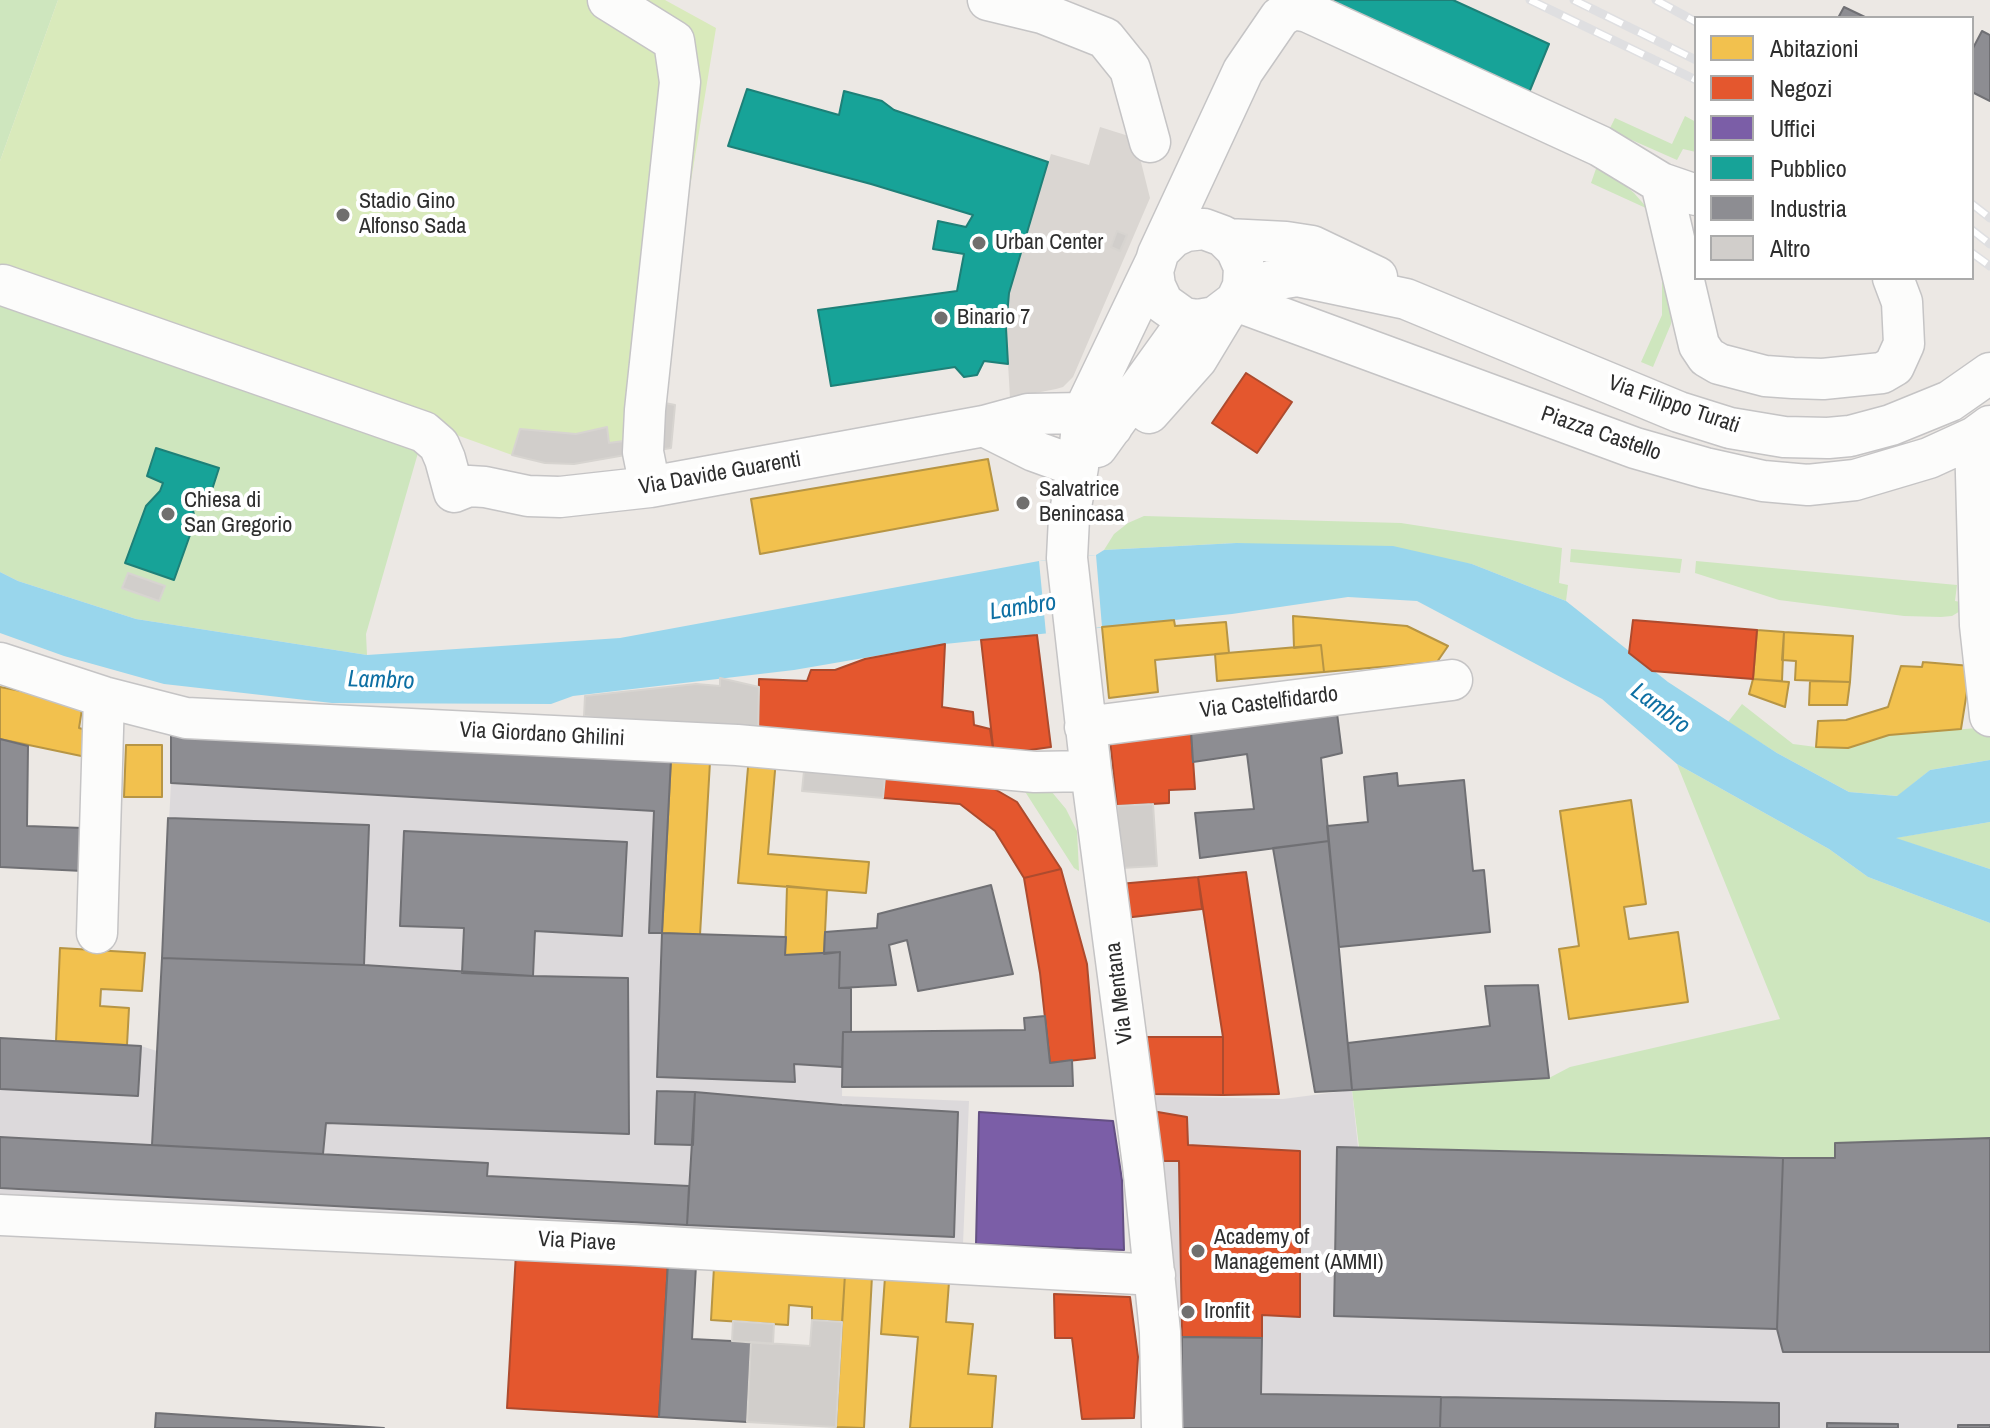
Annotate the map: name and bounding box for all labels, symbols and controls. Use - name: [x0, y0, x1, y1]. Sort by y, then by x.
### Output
- legend: [1694, 16, 1974, 280]
- text: Abitazioni: [1770, 32, 1859, 64]
- text: Negozi: [1770, 72, 1832, 104]
- text: Uffici: [1770, 112, 1816, 144]
- text: Pubblico: [1770, 152, 1847, 184]
- place label: Stadio Gino Alfonso Sada: [359, 189, 466, 240]
- text: Industria: [1770, 192, 1847, 224]
- marker: Stadio Gino Alfonso Sada: [334, 206, 352, 224]
- place label: Urban Center: [995, 230, 1103, 256]
- text: Altro: [1770, 232, 1810, 264]
- marker: Urban Center: [970, 234, 988, 252]
- place label: Binario 7: [957, 305, 1030, 331]
- marker: Binario 7: [932, 309, 950, 327]
- street label: Via Filippo Turati: [1605, 370, 1743, 440]
- street label: Piazza Castello: [1537, 401, 1665, 467]
- street label: Via Davide Guarenti: [637, 447, 803, 501]
- place label: Salvatrice Benincasa: [1039, 477, 1124, 528]
- place label: Chiesa di San Gregorio: [184, 488, 292, 540]
- marker: Salvatrice Benincasa: [1014, 494, 1032, 512]
- marker: Chiesa di San Gregorio: [159, 505, 177, 523]
- water label: Lambro: [988, 589, 1058, 627]
- water label: Lambro: [347, 665, 415, 697]
- water label: Lambro: [1625, 677, 1695, 741]
- street label: Via Castelfidardo: [1198, 681, 1340, 725]
- street label: Via Giordano Ghilini: [459, 717, 625, 753]
- street label: Via Mentana: [1101, 941, 1139, 1045]
- place label: Academy of Management (AMMI): [1214, 1225, 1383, 1276]
- street label: Via Piave: [537, 1227, 617, 1257]
- marker: Academy of Management (AMMI): [1189, 1242, 1207, 1260]
- place label: Ironfit: [1204, 1299, 1250, 1325]
- marker: Ironfit: [1179, 1303, 1197, 1321]

